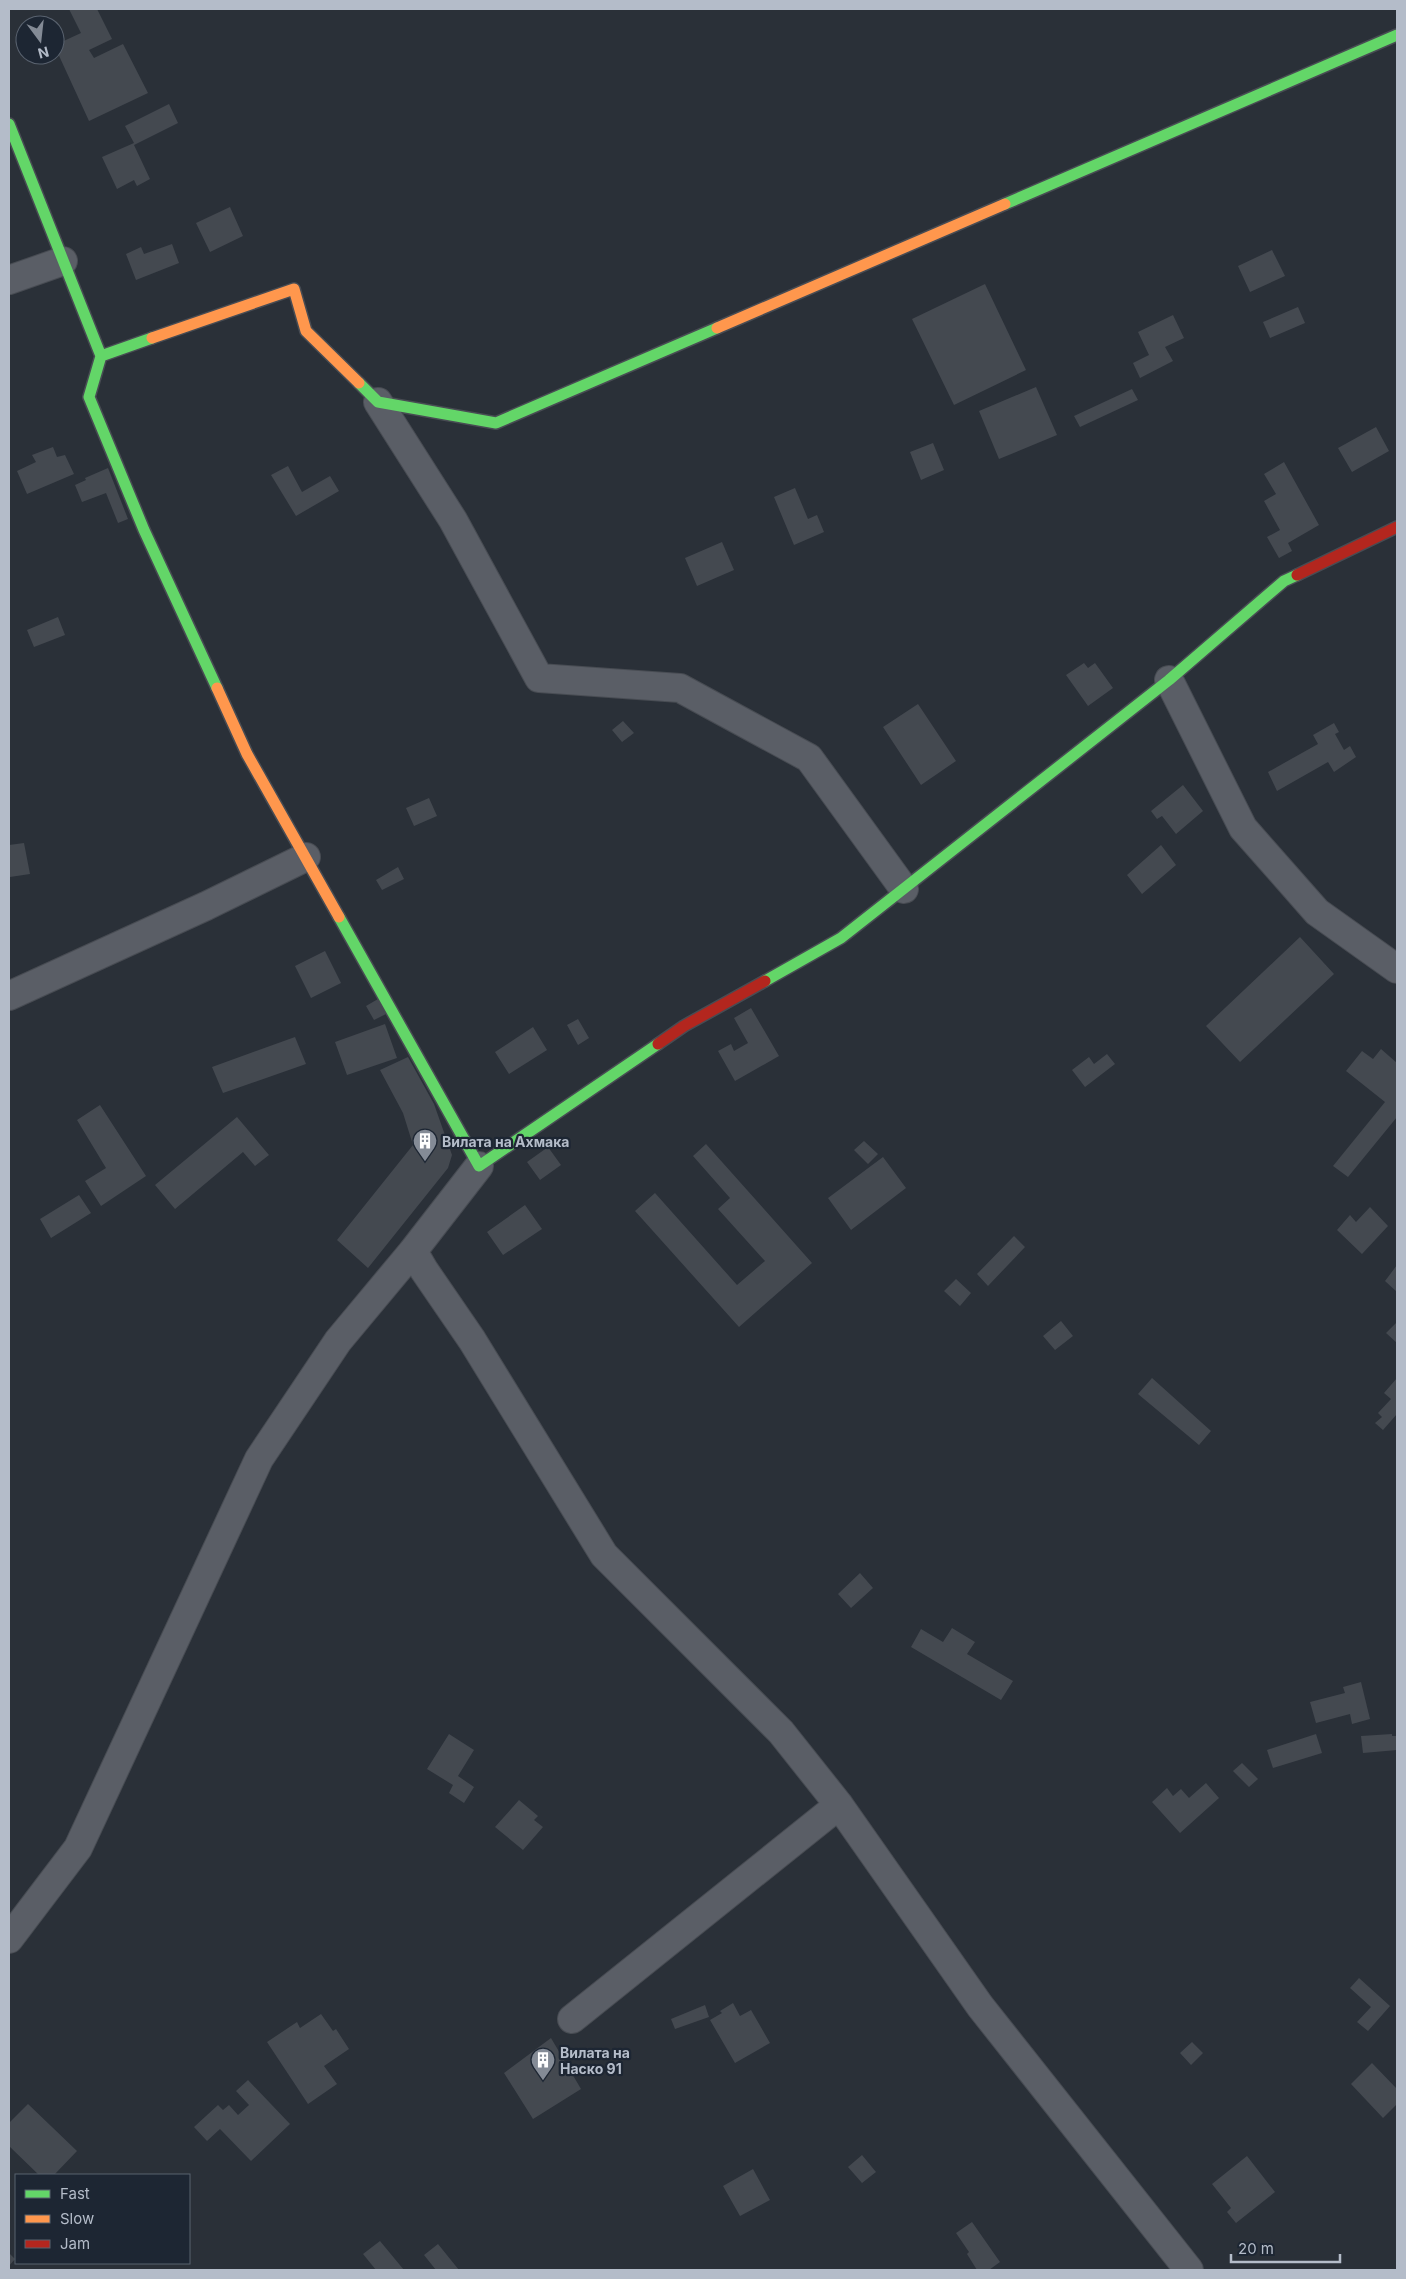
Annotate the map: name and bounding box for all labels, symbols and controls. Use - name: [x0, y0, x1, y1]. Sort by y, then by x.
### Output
- north arrow: [15, 15, 65, 65]
- text: N: [36, 43, 51, 63]
- building icon: Вилата на Ахмака: [412, 1128, 438, 1162]
- place label: Вилата на Ахмака: [442, 1133, 569, 1150]
- place label: Вилата на Наско 91: [560, 2044, 630, 2077]
- building icon: Вилата на Наско 91: [530, 2047, 556, 2081]
- legend: [15, 2174, 190, 2264]
- text: Fast: [60, 2184, 90, 2203]
- text: Slow: [60, 2209, 94, 2228]
- scale bar: [1231, 2232, 1340, 2264]
- text: Jam: [60, 2234, 90, 2253]
- text: 20 m: [1238, 2239, 1274, 2258]

